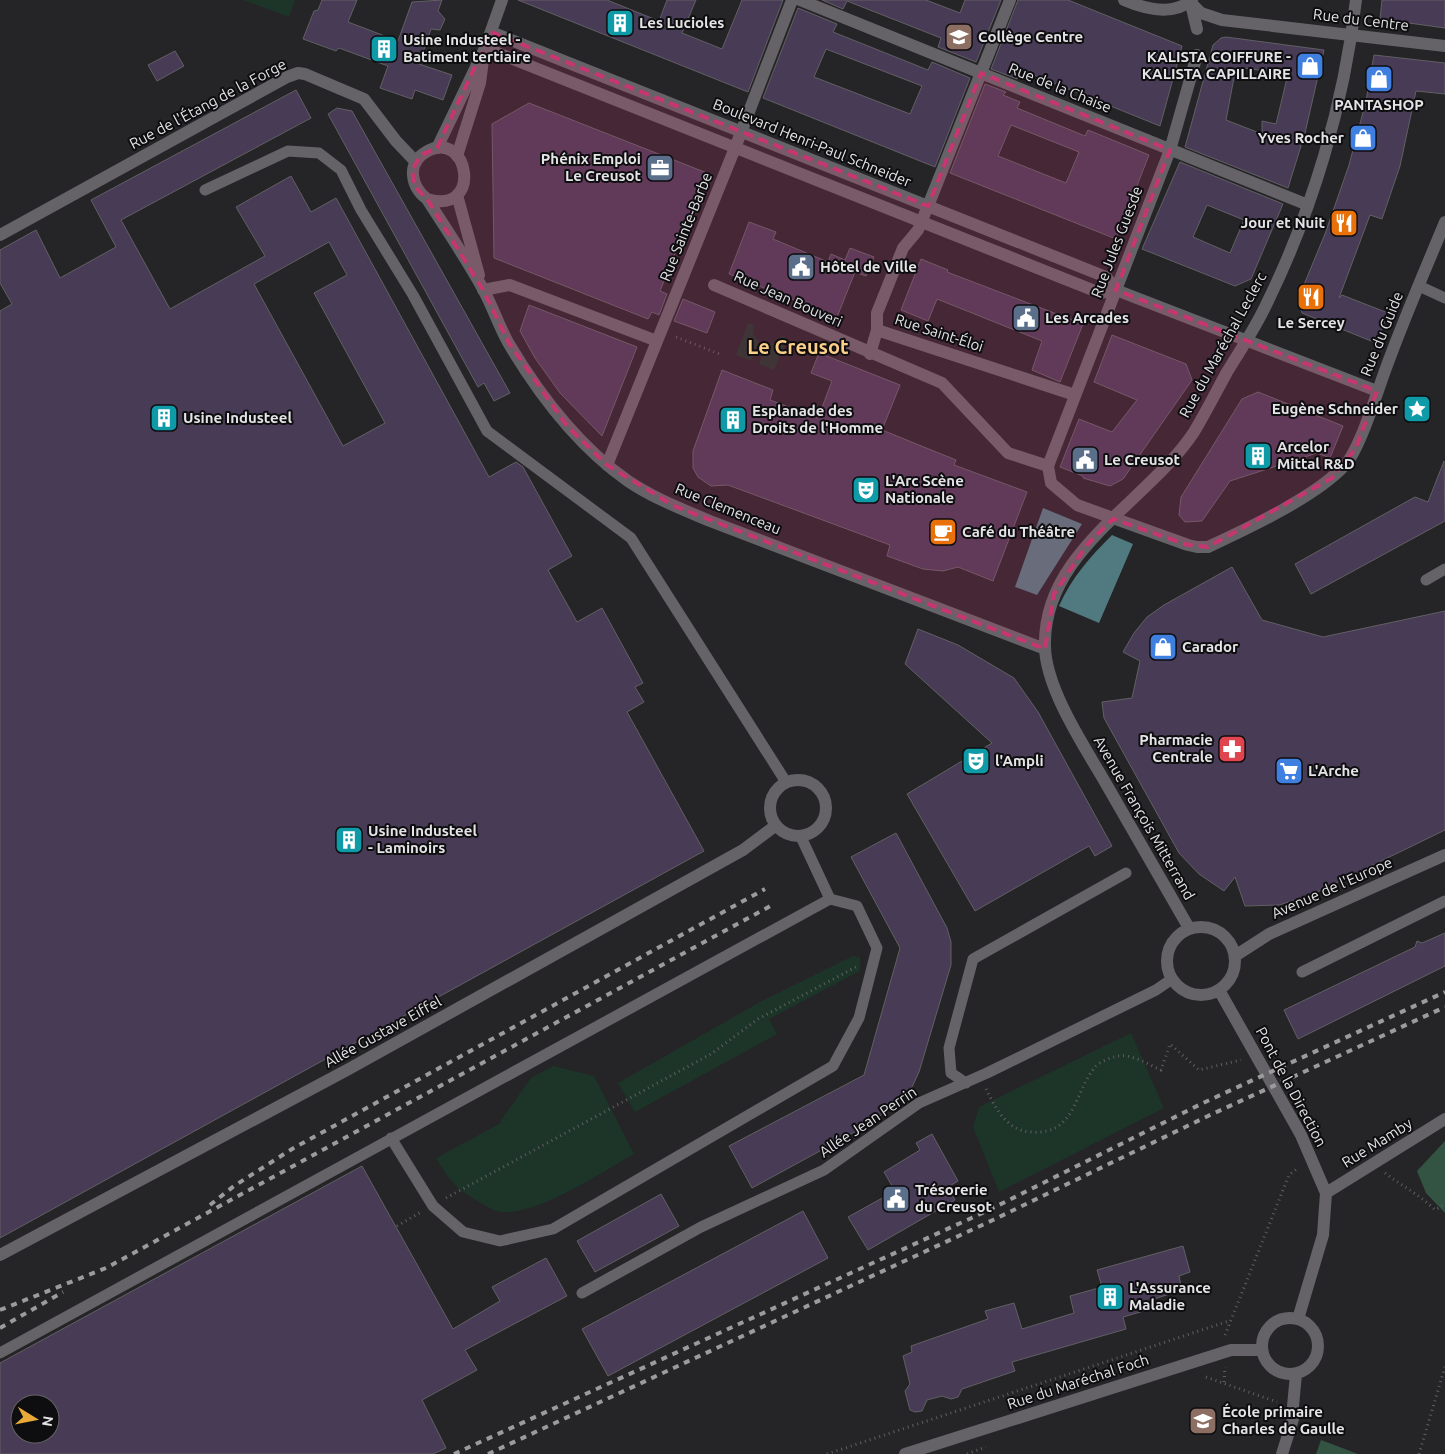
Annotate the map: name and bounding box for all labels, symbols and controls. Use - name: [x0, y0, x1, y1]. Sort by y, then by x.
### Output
- street label: Rue du Centre: [1312, 5, 1410, 34]
- building icon: Les Lucioles: [605, 8, 635, 38]
- place label: Les Lucioles: [639, 14, 724, 31]
- school or university icon: Collège Centre: [944, 22, 974, 52]
- place label: Collège Centre: [978, 28, 1083, 45]
- place label: Usine Industeel - Batiment tertiaire: [403, 31, 531, 65]
- building icon: Usine Industeel - Batiment tertiaire: [369, 34, 399, 64]
- place label: KALISTA COIFFURE - KALISTA CAPILLAIRE: [1142, 48, 1291, 82]
- shop icon: KALISTA COIFFURE - KALISTA CAPILLAIRE: [1295, 51, 1325, 81]
- street label: Rue de l'Étang de la Forge: [126, 55, 289, 152]
- street label: Rue de la Chaise: [1006, 59, 1114, 116]
- shop icon: PANTASHOP: [1364, 64, 1394, 94]
- street label: Boulevard Henri-Paul Schneider: [711, 95, 914, 190]
- place label: PANTASHOP: [1334, 96, 1424, 113]
- shop icon: Yves Rocher: [1348, 123, 1378, 153]
- place label: Yves Rocher: [1258, 129, 1345, 146]
- place label: Phénix Emploi Le Creusot: [541, 150, 642, 184]
- office icon: Phénix Emploi Le Creusot: [645, 153, 675, 183]
- street label: Rue Sainte-Barbe: [656, 170, 715, 284]
- street label: Rue Jules Guesde: [1087, 184, 1146, 300]
- restaurant icon: Jour et Nuit: [1329, 208, 1359, 238]
- place label: Jour et Nuit: [1240, 214, 1326, 231]
- public building icon: Hôtel de Ville: [786, 252, 816, 282]
- place label: Hôtel de Ville: [820, 258, 917, 275]
- street label: Rue Jean Bouveri: [731, 267, 845, 330]
- street label: Rue du Maréchal Leclerc: [1176, 269, 1270, 420]
- restaurant icon: Le Sercey: [1296, 282, 1326, 312]
- street label: Rue du Guide: [1357, 289, 1406, 379]
- public building icon: Les Arcades: [1011, 303, 1041, 333]
- place label: Les Arcades: [1045, 309, 1129, 326]
- street label: Rue Saint-Éloi: [893, 310, 986, 355]
- place label: Le Sercey: [1277, 314, 1345, 331]
- district label: Le Creusot: [747, 335, 849, 358]
- place icon: Eugène Schneider: [1402, 394, 1432, 424]
- place label: Eugène Schneider: [1272, 400, 1399, 417]
- place label: Esplanade des Droits de l'Homme: [752, 402, 883, 436]
- building icon: Usine Industeel: [149, 403, 179, 433]
- building icon: Esplanade des Droits de l'Homme: [718, 405, 748, 435]
- place label: Usine Industeel: [183, 409, 292, 426]
- place label: Arcelor Mittal R&D: [1277, 438, 1355, 472]
- building icon: Arcelor Mittal R&D: [1243, 441, 1273, 471]
- public building icon: Le Creusot: [1070, 445, 1100, 475]
- place label: Le Creusot: [1104, 451, 1181, 468]
- place label: L'Arc Scène Nationale: [885, 472, 964, 506]
- theatre icon: L'Arc Scène Nationale: [851, 475, 881, 505]
- street label: Rue Clemenceau: [673, 480, 783, 537]
- cafe icon: Café du Théâtre: [928, 517, 958, 547]
- place label: Café du Théâtre: [962, 523, 1075, 540]
- shop icon: Carador: [1148, 632, 1178, 662]
- place label: Carador: [1182, 638, 1239, 655]
- place label: Pharmacie Centrale: [1139, 731, 1213, 765]
- street label: Avenue François Mitterrand: [1091, 733, 1198, 903]
- pharmacy icon: Pharmacie Centrale: [1217, 734, 1247, 764]
- theatre icon: l'Ampli: [961, 746, 991, 776]
- place label: l'Ampli: [995, 752, 1044, 769]
- supermarket icon: L'Arche: [1274, 756, 1304, 786]
- place label: L'Arche: [1308, 762, 1359, 779]
- place label: Usine Industeel - Laminoirs: [368, 822, 477, 856]
- building icon: Usine Industeel - Laminoirs: [334, 825, 364, 855]
- street label: Avenue de l'Europe: [1269, 853, 1395, 922]
- street label: Allée Gustave Eiffel: [321, 992, 444, 1071]
- street label: Pont de la Direction: [1253, 1024, 1330, 1150]
- street label: Allée Jean Perrin: [816, 1083, 920, 1160]
- street label: Rue Mamby: [1339, 1114, 1415, 1171]
- place label: Trésorerie du Creusot: [915, 1181, 992, 1215]
- public building icon: Trésorerie du Creusot: [881, 1184, 911, 1214]
- place label: L'Assurance Maladie: [1129, 1279, 1211, 1313]
- building icon: L'Assurance Maladie: [1095, 1282, 1125, 1312]
- street label: Rue du Maréchal Foch: [1005, 1351, 1151, 1412]
- north arrow: [10, 1394, 60, 1444]
- place label: École primaire Charles de Gaulle: [1222, 1403, 1345, 1437]
- school or university icon: École primaire Charles de Gaulle: [1188, 1406, 1218, 1436]
- text: N: [39, 1415, 57, 1428]

